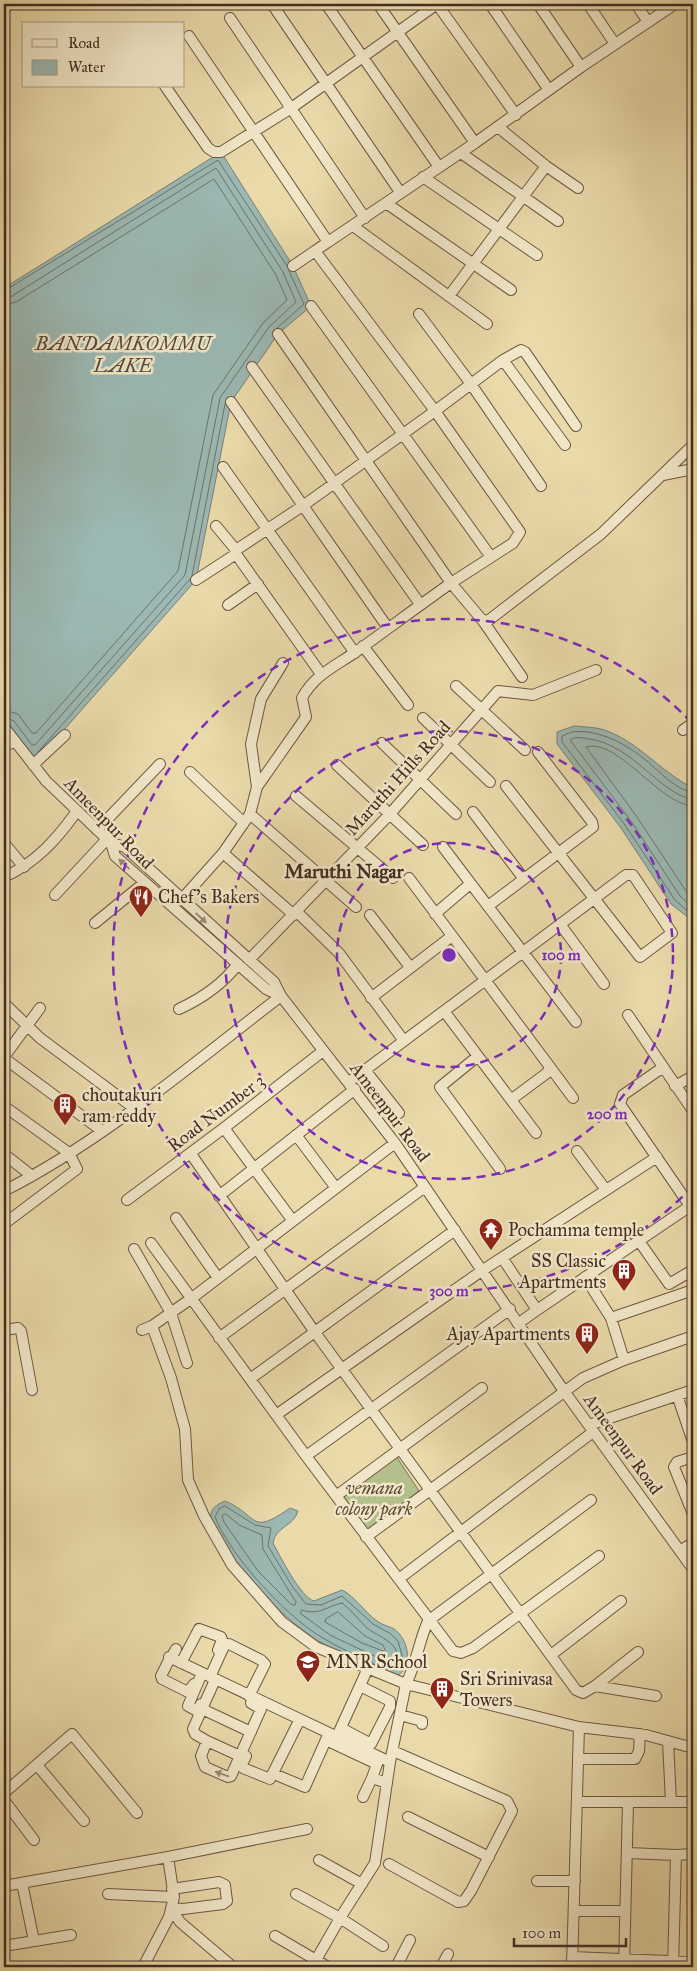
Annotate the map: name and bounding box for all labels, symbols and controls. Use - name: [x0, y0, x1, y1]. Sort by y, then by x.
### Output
- legend: [22, 22, 185, 88]
- text: Road: [68, 34, 100, 52]
- text: Water: [68, 58, 105, 76]
- water label: BANDAMKOMMU LAKE: [34, 332, 214, 377]
- street label: Maruthi Hills Road: [341, 716, 455, 840]
- street label: Ameenpur Road: [59, 772, 158, 874]
- one-way arrow: [117, 858, 130, 869]
- district label: Maruthi Nagar: [284, 860, 405, 884]
- restaurant icon: Chef's Bakers: [128, 884, 154, 918]
- place label: Chef's Bakers: [158, 886, 259, 908]
- one-way arrow: [195, 912, 207, 924]
- centre of rings: [440, 946, 458, 964]
- text: 100 m: [541, 946, 581, 964]
- street label: Ameenpur Road: [345, 1057, 435, 1166]
- street label: Road Number 3: [163, 1069, 269, 1157]
- place label: choutakuri ram reddy: [82, 1084, 162, 1127]
- building icon: choutakuri ram reddy: [52, 1092, 78, 1126]
- text: 200 m: [587, 1105, 628, 1123]
- temple icon: Pochamma temple: [478, 1217, 504, 1251]
- place label: Pochamma temple: [508, 1219, 644, 1241]
- place label: SS Classic Apartments: [518, 1250, 606, 1293]
- building icon: SS Classic Apartments: [611, 1258, 637, 1292]
- text: 300 m: [429, 1282, 469, 1301]
- building icon: Ajay Apartments: [574, 1321, 600, 1355]
- place label: Ajay Apartments: [446, 1323, 570, 1345]
- street label: Ameenpur Road: [578, 1388, 667, 1499]
- park label: vemana colony park: [335, 1477, 413, 1521]
- school or university icon: MNR School: [295, 1649, 321, 1683]
- place label: MNR School: [326, 1651, 428, 1673]
- place label: Sri Srinivasa Towers: [460, 1668, 553, 1711]
- building icon: Sri Srinivasa Towers: [429, 1676, 455, 1710]
- one-way arrow: [214, 1769, 229, 1777]
- scale bar: [514, 1916, 627, 1948]
- text: 100 m: [522, 1924, 562, 1942]

